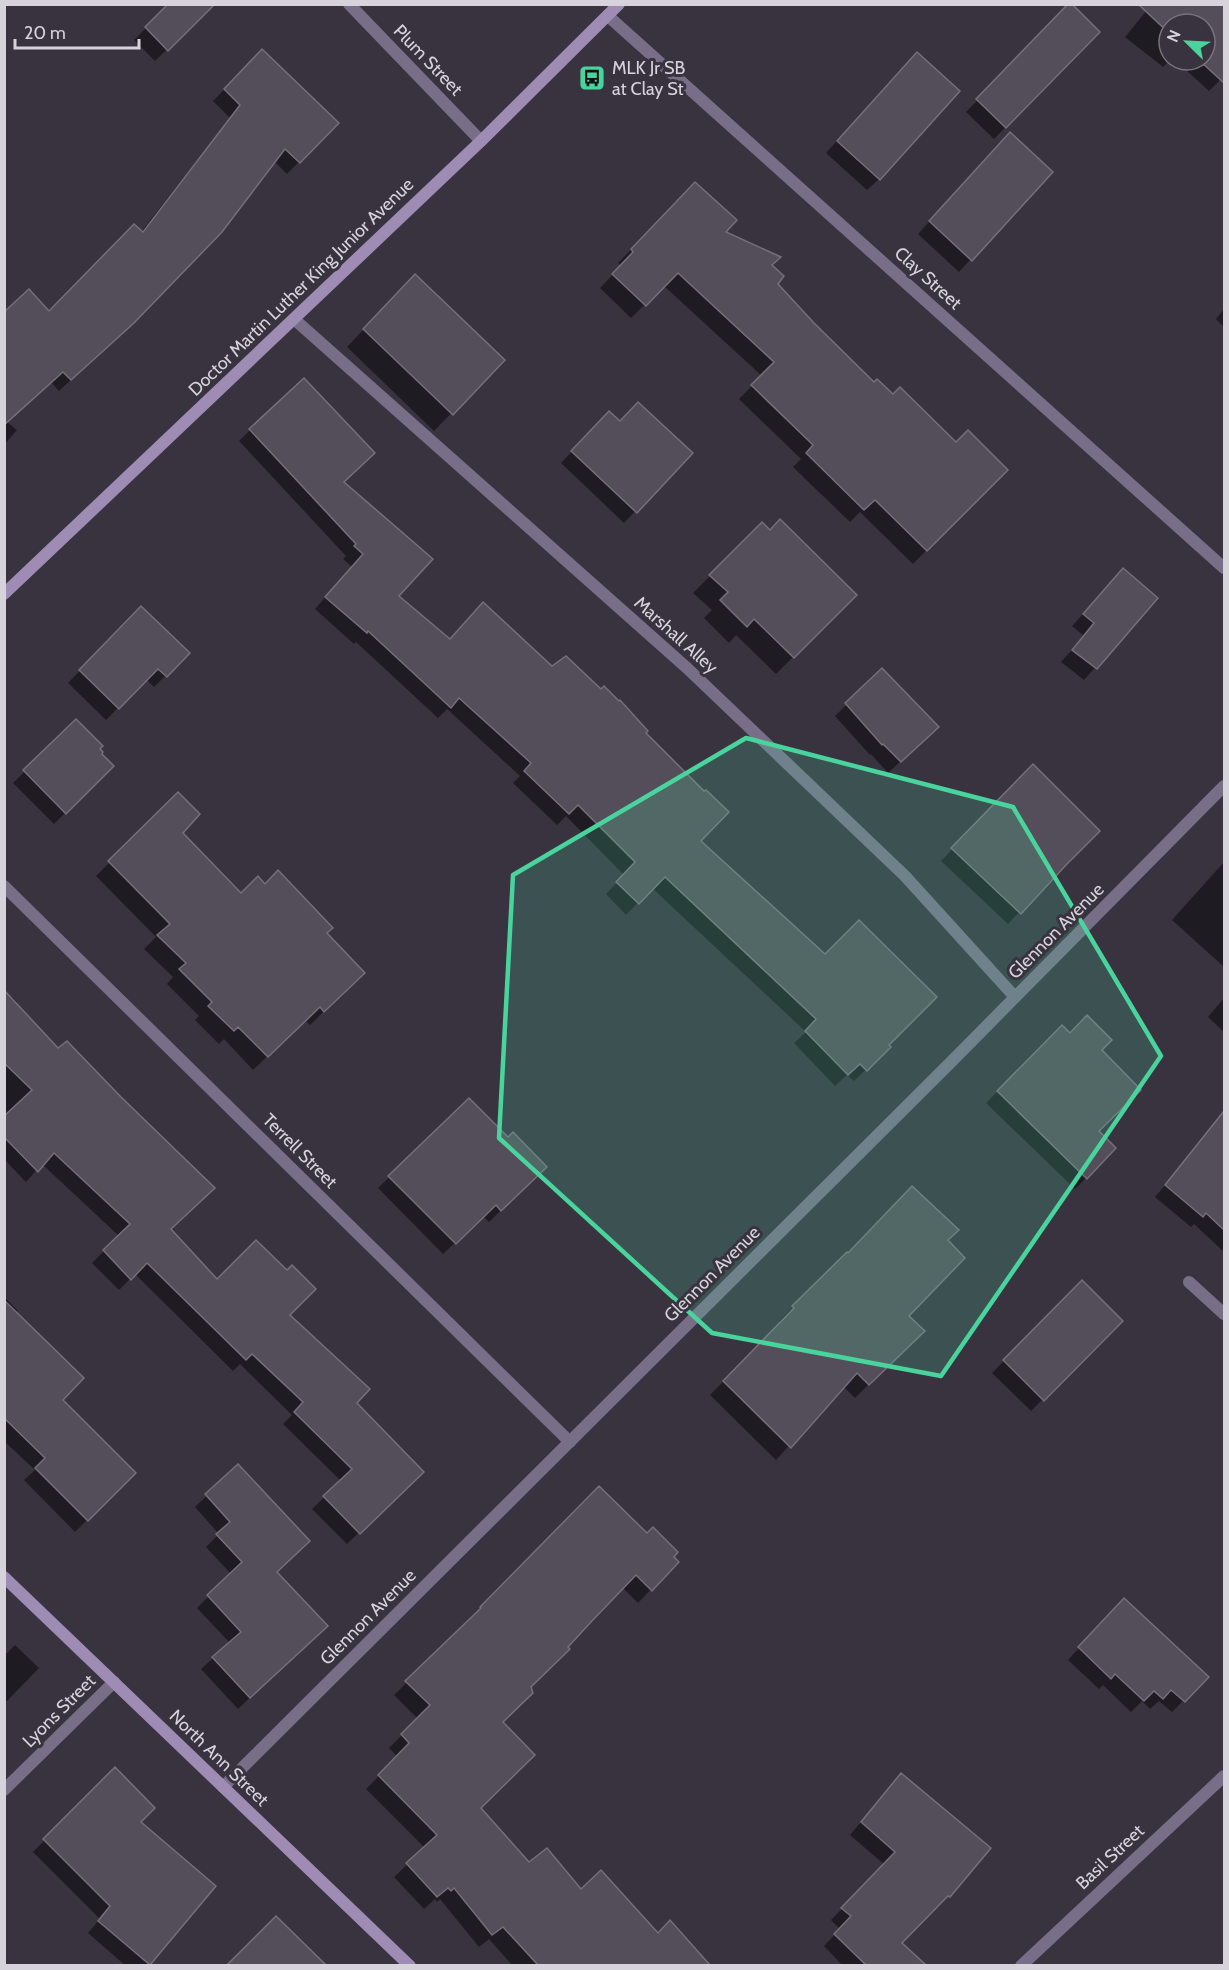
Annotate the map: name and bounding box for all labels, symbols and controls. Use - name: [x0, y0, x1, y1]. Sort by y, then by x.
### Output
- scale bar: [15, 12, 140, 50]
- north arrow: [1157, 12, 1217, 72]
- street label: Plum Street: [389, 20, 467, 100]
- text: 20 m: [24, 22, 66, 44]
- text: N: [1163, 27, 1185, 45]
- place label: MLK Jr SB at Clay St: [612, 57, 685, 100]
- bus stop icon: MLK Jr SB at Clay St: [577, 63, 607, 93]
- street label: Doctor Martin Luther King Junior Avenue: [184, 173, 418, 401]
- street label: Clay Street: [890, 242, 966, 314]
- street label: Marshall Alley: [630, 592, 722, 678]
- street label: Glennon Avenue: [1003, 878, 1109, 984]
- street label: Terrell Street: [258, 1109, 342, 1193]
- street label: Glennon Avenue: [659, 1221, 765, 1327]
- street label: Glennon Avenue: [315, 1564, 421, 1670]
- street label: Lyons Street: [18, 1670, 100, 1752]
- street label: North Ann Street: [165, 1705, 273, 1811]
- street label: Basil Street: [1071, 1820, 1149, 1894]

